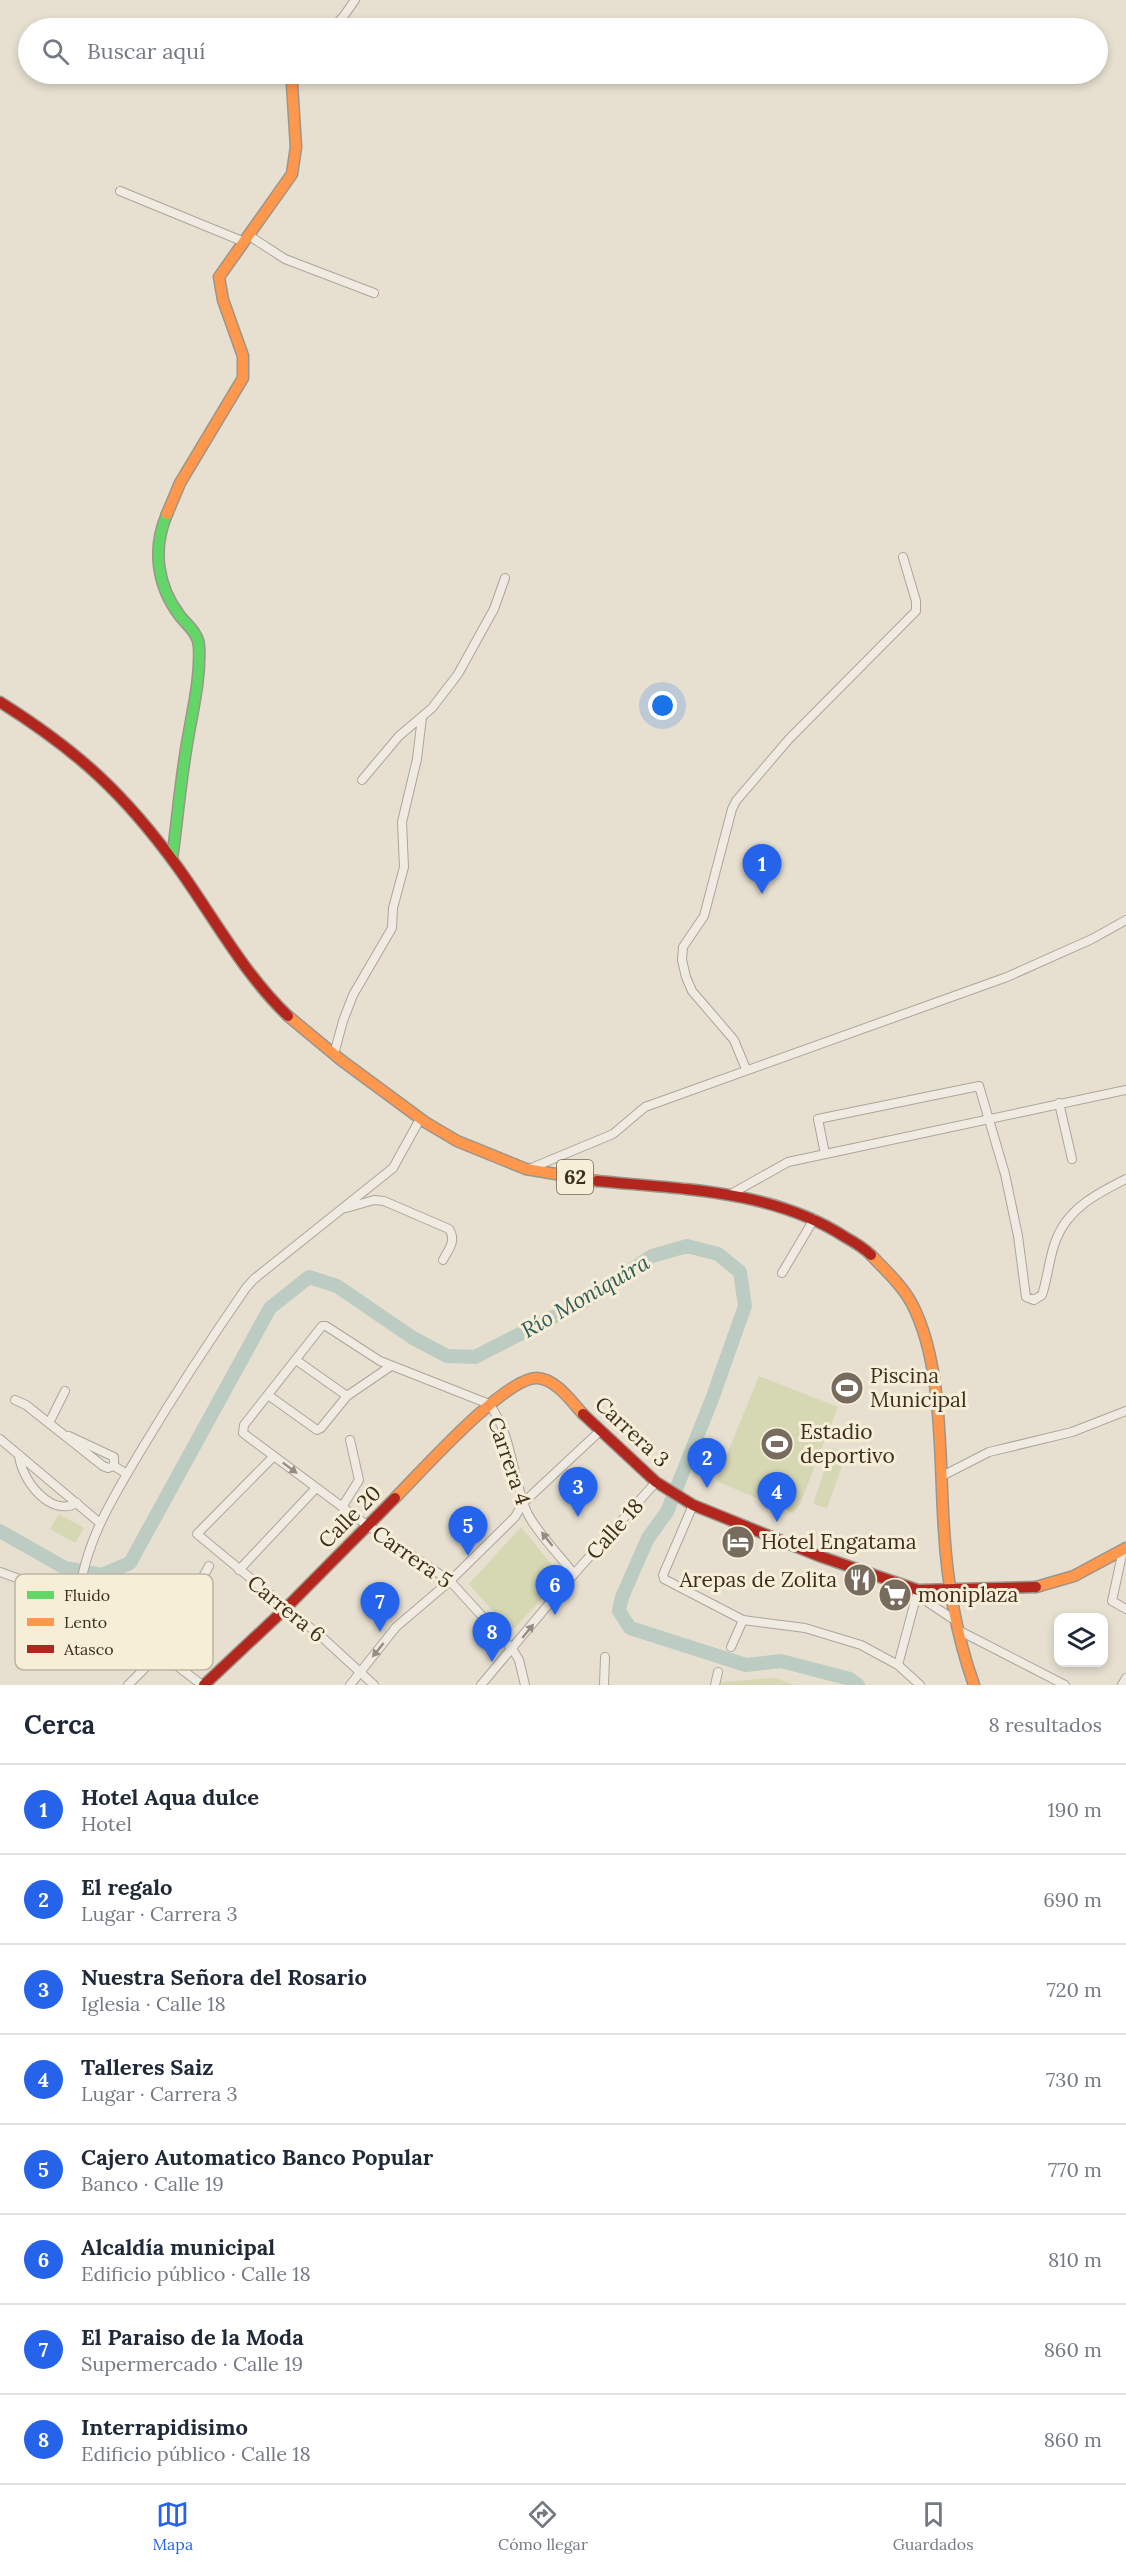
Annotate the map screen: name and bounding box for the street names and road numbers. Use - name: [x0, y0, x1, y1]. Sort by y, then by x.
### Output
- road number: 62: [557, 1160, 593, 1194]
- street label: Carrera 3: [590, 1390, 675, 1473]
- street label: Carrera 4: [482, 1413, 537, 1509]
- street label: Calle 20: [312, 1479, 387, 1554]
- street label: Calle 18: [580, 1492, 649, 1565]
- street label: Carrera 5: [367, 1519, 458, 1594]
- street label: Carrera 6: [242, 1569, 331, 1648]

